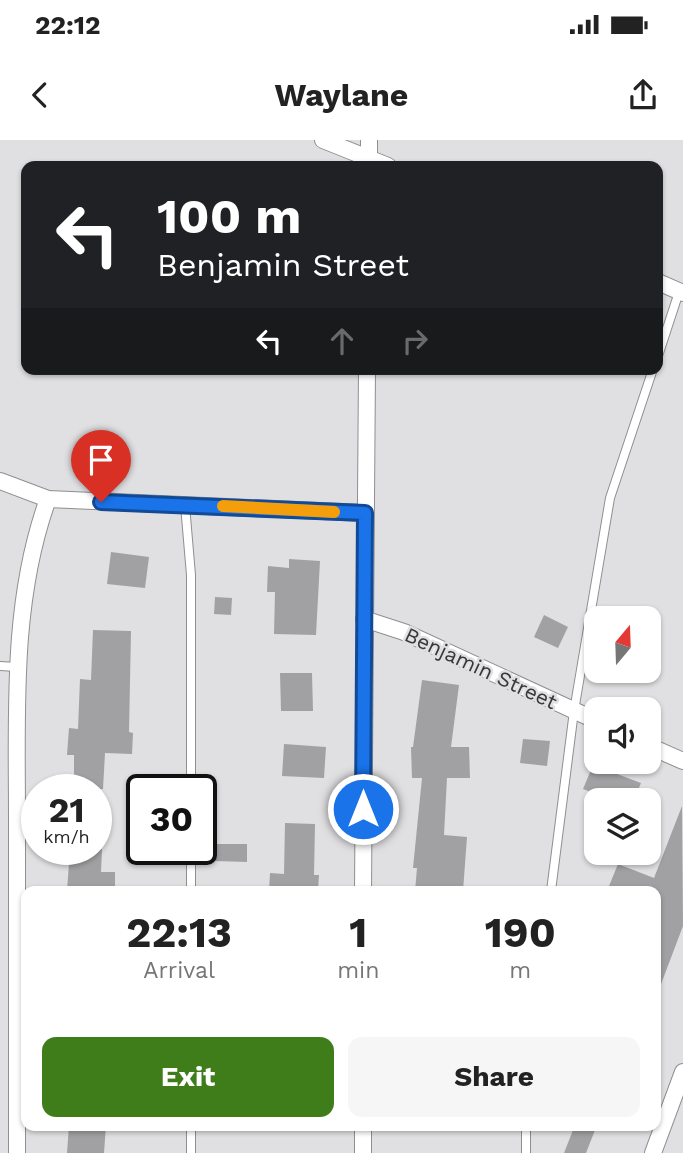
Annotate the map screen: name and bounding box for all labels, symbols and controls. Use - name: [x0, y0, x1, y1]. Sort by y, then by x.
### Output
- text: 22:12: [35, 10, 101, 40]
- icon: back: [21, 76, 59, 114]
- text: Waylane: [275, 76, 408, 114]
- icon: share: [624, 76, 662, 114]
- text: 100 m: [157, 187, 301, 245]
- icon: left: [42, 189, 133, 280]
- text: Benjamin Street: [157, 246, 409, 284]
- icon: left: [250, 322, 288, 360]
- icon: ahead: [323, 322, 361, 360]
- icon: right: [396, 322, 434, 360]
- pin: [71, 430, 131, 502]
- icon: arrive: [82, 441, 120, 479]
- north arrow: [584, 606, 662, 682]
- map controls: [584, 606, 661, 865]
- street label: Benjamin Street: [401, 622, 561, 714]
- button: sound: [584, 697, 661, 774]
- position arrow: [326, 772, 400, 846]
- speed limit sign: 30: [126, 774, 217, 865]
- button: layers: [584, 788, 661, 865]
- text: 21: [49, 789, 84, 831]
- text: km/h: [43, 826, 90, 847]
- text: 22:13: [126, 908, 232, 957]
- text: 1: [349, 908, 367, 957]
- text: 190: [485, 908, 556, 957]
- text: Arrival: [143, 957, 215, 984]
- text: min: [337, 957, 379, 984]
- text: m: [509, 957, 531, 984]
- button: Exit: [42, 1037, 334, 1117]
- button: Share: [348, 1037, 640, 1117]

